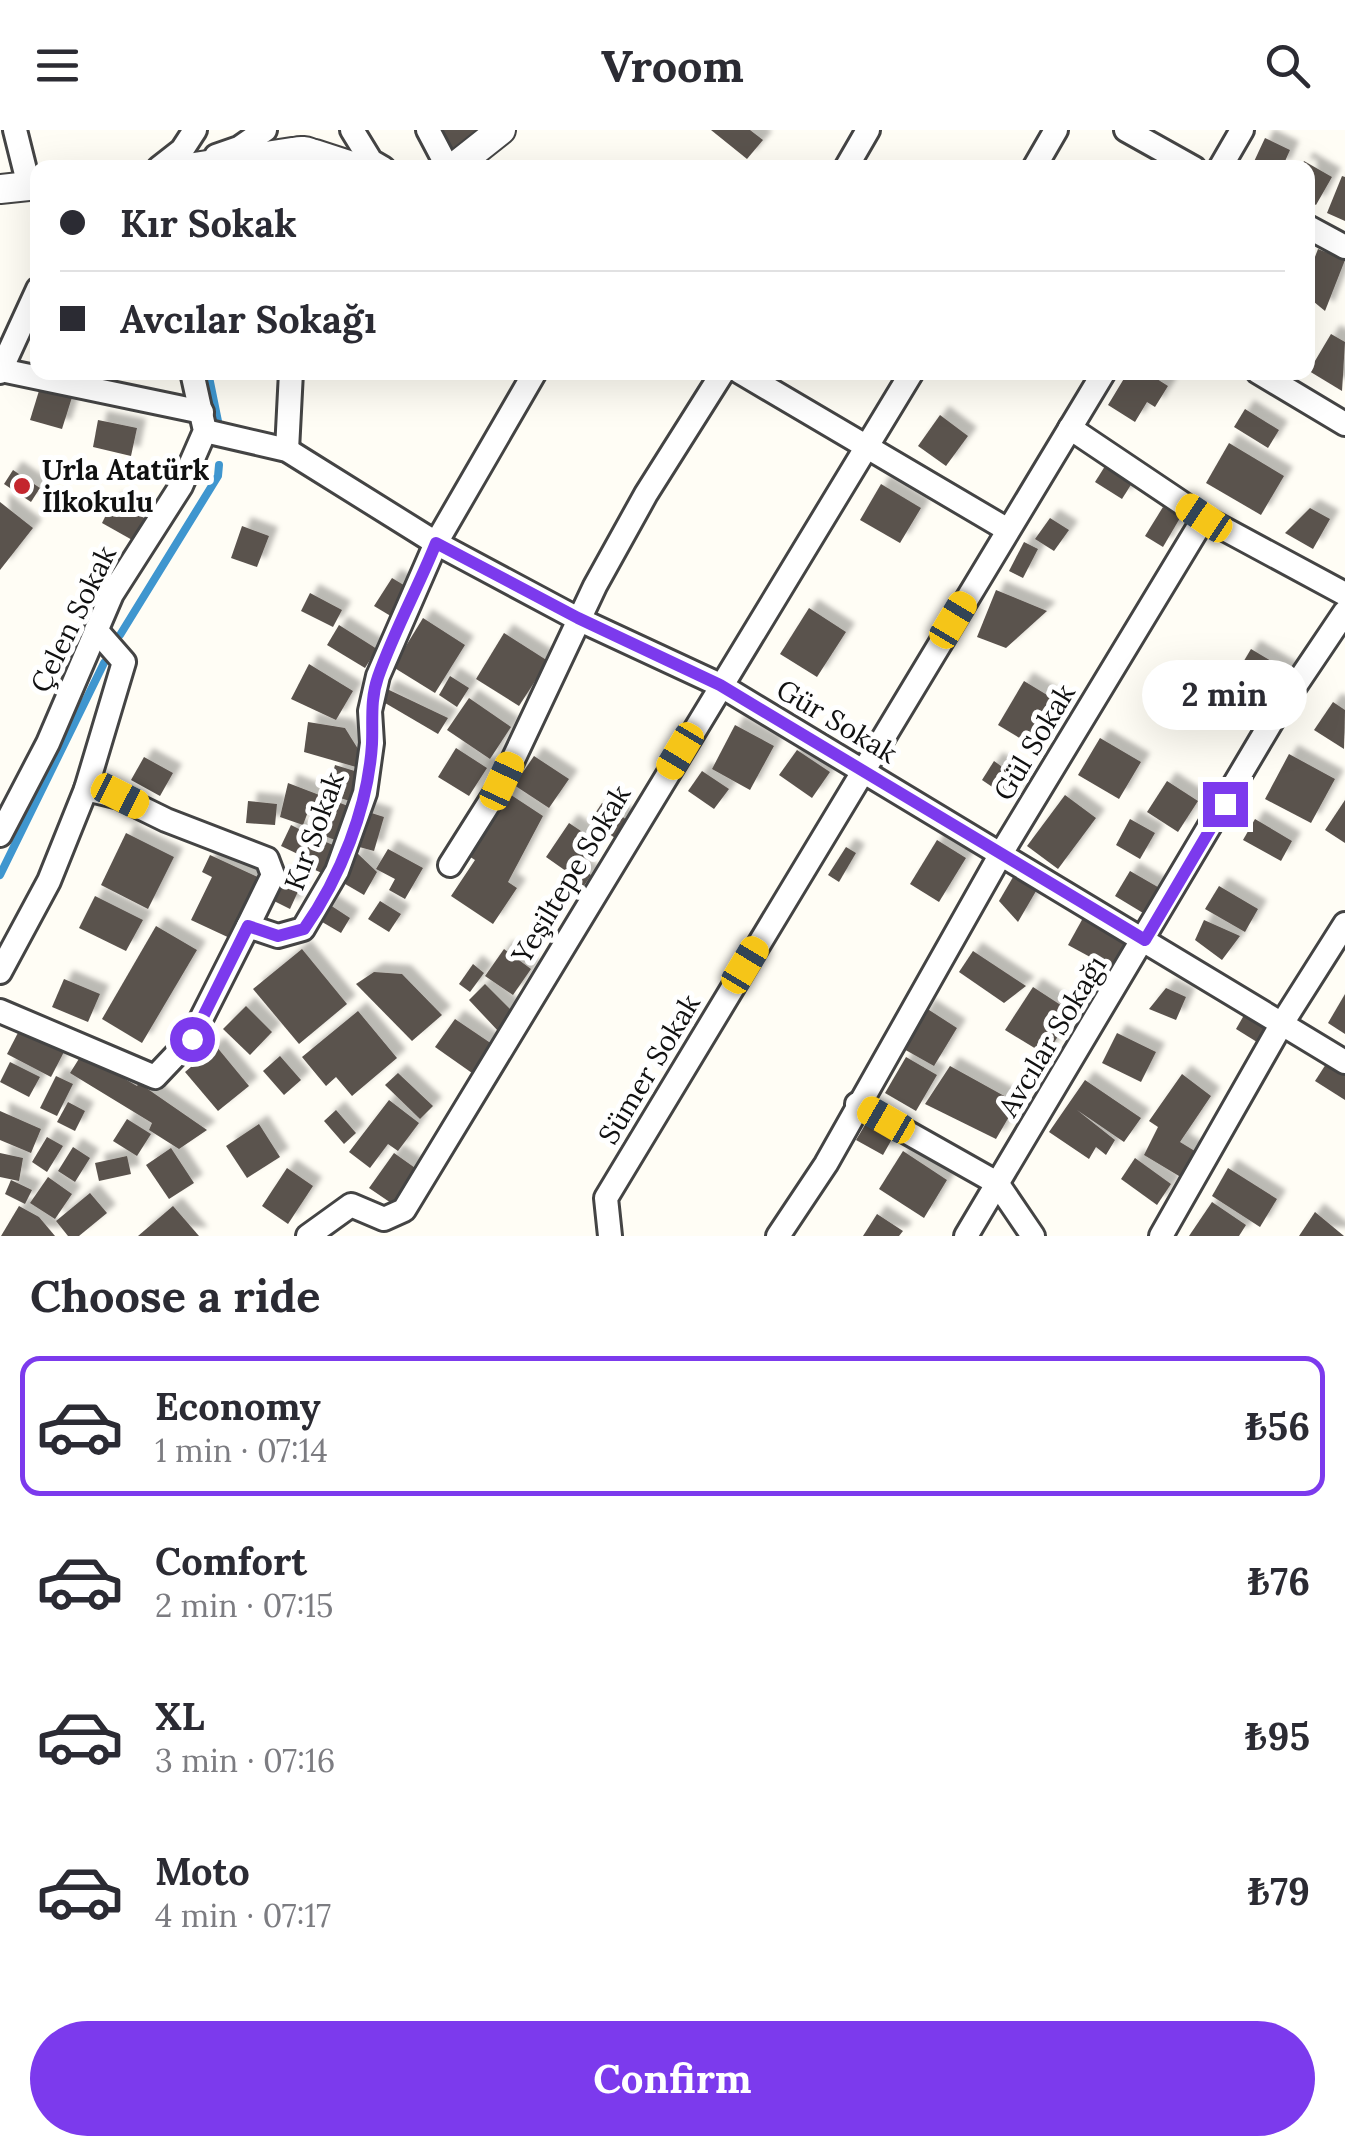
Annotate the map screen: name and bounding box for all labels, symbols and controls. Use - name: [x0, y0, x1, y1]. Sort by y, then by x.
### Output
- text: Vroom: [601, 37, 744, 94]
- icon: menu: [30, 38, 85, 93]
- icon: search: [1260, 38, 1315, 93]
- text: Kır Sokak: [120, 199, 297, 247]
- text: Avcılar Sokağı: [120, 295, 376, 343]
- place label: Urla Atatürk İlkokulu: [42, 452, 210, 520]
- marker: Urla Atatürk İlkokulu: [11, 475, 33, 497]
- car: [1171, 489, 1237, 547]
- street label: Çelen Sokak: [22, 540, 124, 698]
- car: [925, 587, 981, 653]
- callout: 2 min: [1142, 659, 1308, 729]
- street label: Gür Sokak: [770, 671, 904, 771]
- text: 2 min: [1182, 674, 1267, 715]
- street label: Gül Sokak: [985, 677, 1083, 807]
- car: [652, 718, 708, 784]
- car: [476, 747, 528, 815]
- street label: Kır Sokak: [276, 767, 352, 895]
- car: [86, 769, 154, 823]
- street label: Yeşiltepe Sokak: [503, 778, 638, 971]
- route end: [1203, 782, 1248, 827]
- car: [717, 932, 773, 998]
- street label: Avcılar Sokağı: [989, 949, 1114, 1124]
- street label: Sümer Sokak: [590, 987, 708, 1151]
- route start: [170, 1017, 215, 1062]
- car: [853, 1092, 919, 1148]
- text: Choose a ride: [30, 1267, 320, 1324]
- icon: car: [35, 1381, 125, 1471]
- text: Economy: [155, 1382, 321, 1430]
- text: ₺56: [1245, 1402, 1310, 1450]
- text: 1 min · 07:14: [155, 1430, 328, 1471]
- icon: car: [35, 1536, 125, 1626]
- text: Comfort: [155, 1537, 307, 1585]
- text: ₺76: [1248, 1557, 1310, 1605]
- text: 2 min · 07:15: [155, 1585, 333, 1626]
- icon: car: [35, 1691, 125, 1781]
- text: XL: [155, 1692, 205, 1740]
- text: ₺95: [1245, 1712, 1310, 1760]
- text: 3 min · 07:16: [155, 1740, 335, 1781]
- icon: car: [35, 1846, 125, 1936]
- text: Moto: [155, 1847, 250, 1895]
- text: ₺79: [1248, 1867, 1310, 1915]
- text: 4 min · 07:17: [155, 1895, 331, 1936]
- button: Confirm: [30, 2021, 1315, 2136]

